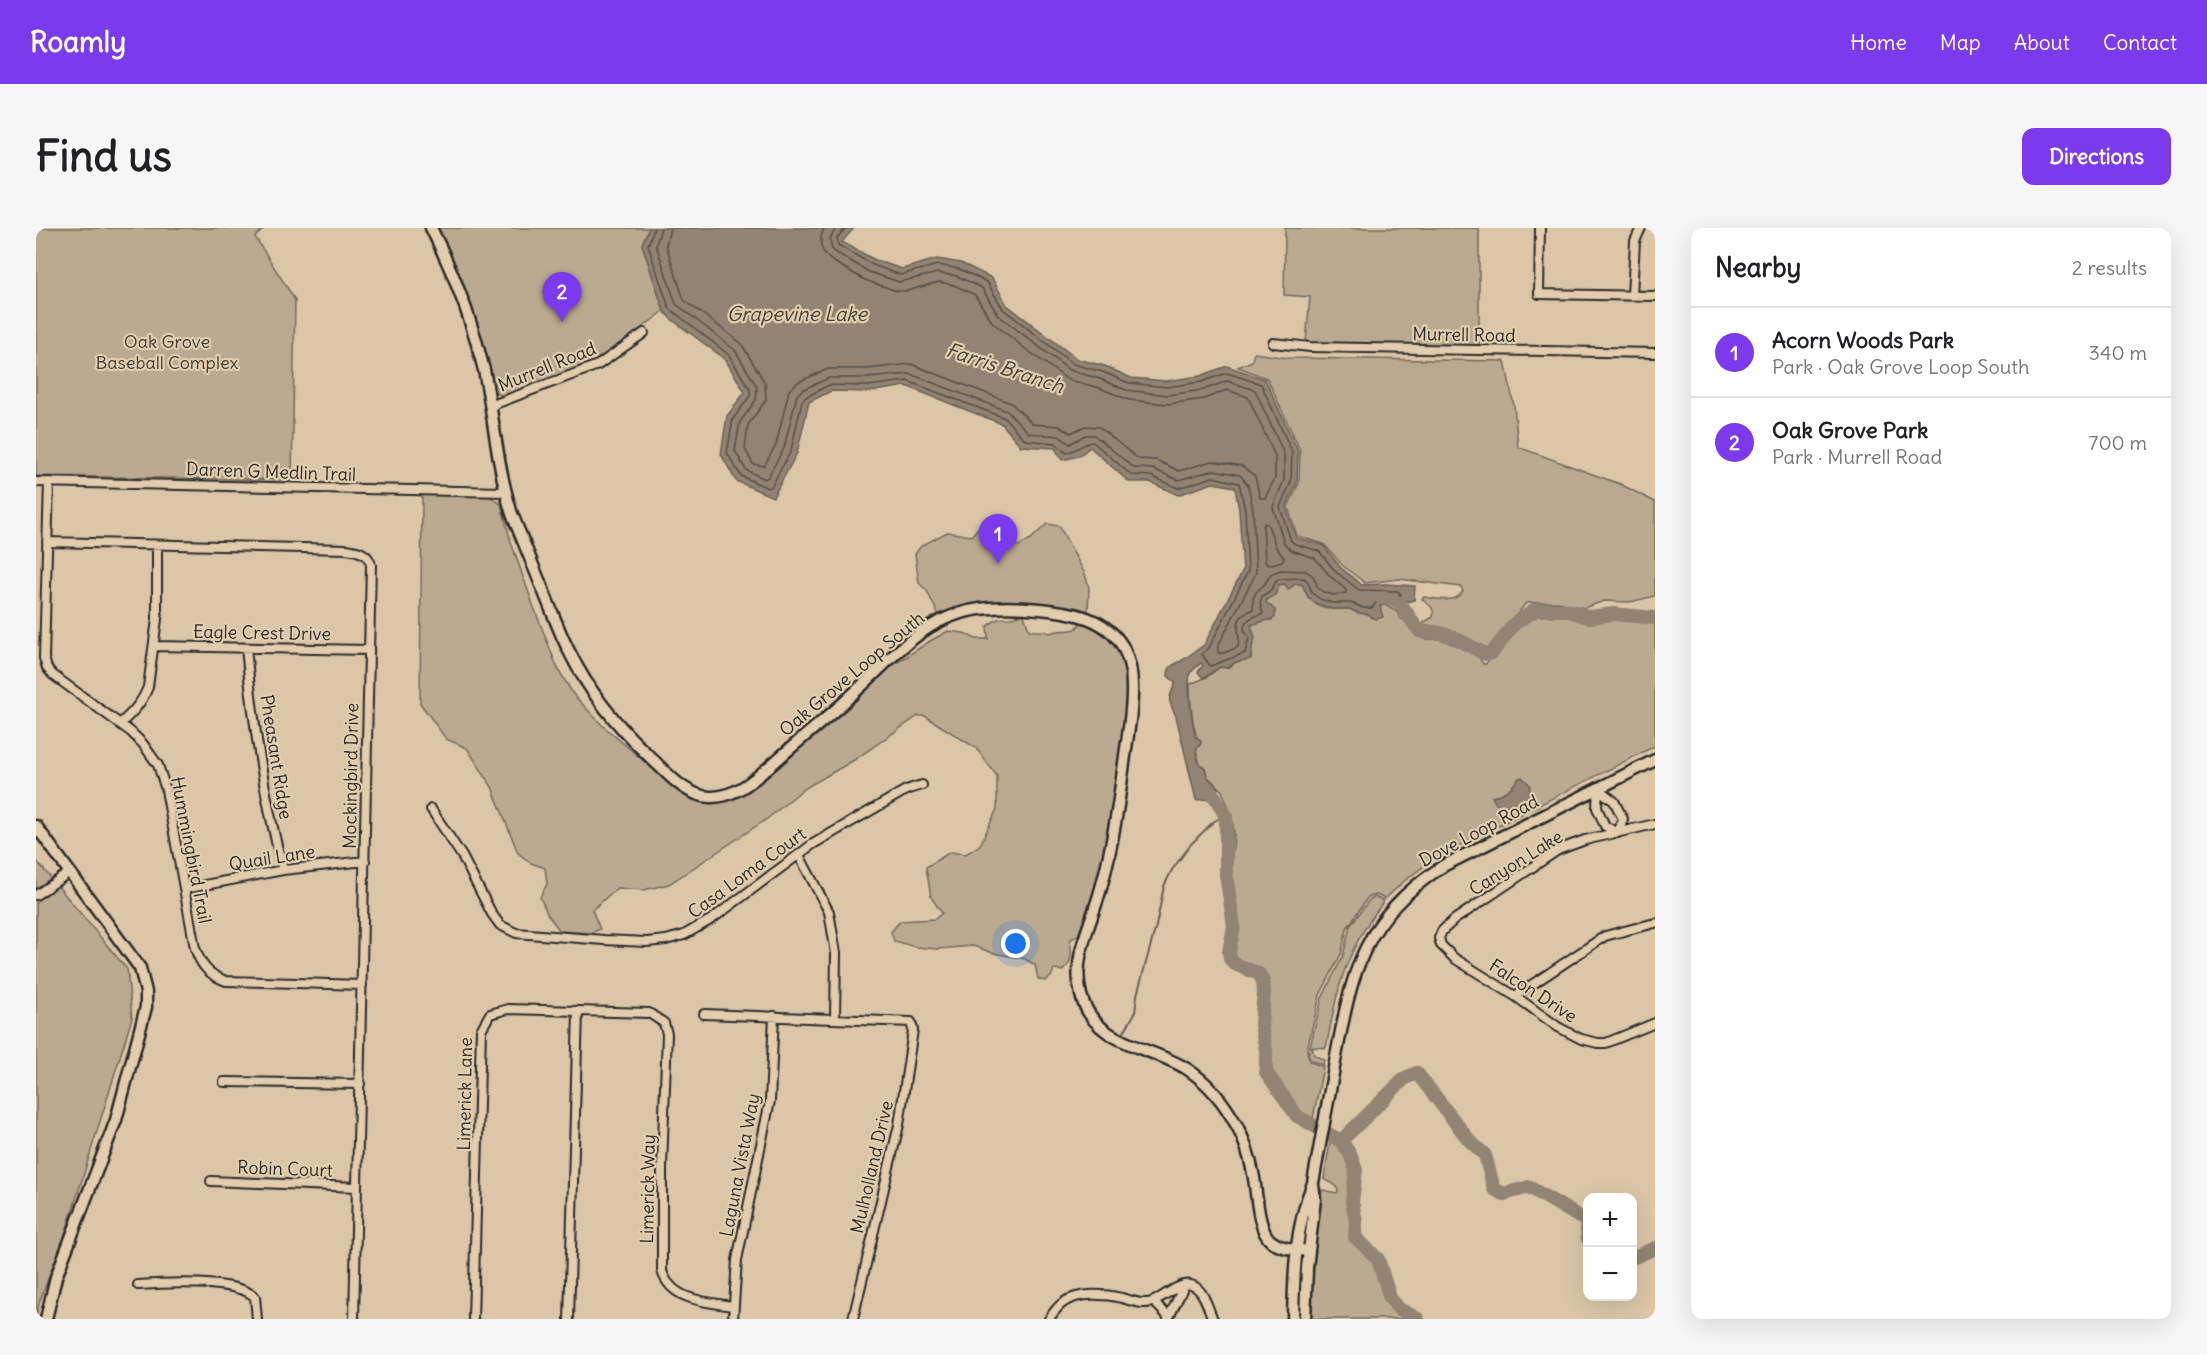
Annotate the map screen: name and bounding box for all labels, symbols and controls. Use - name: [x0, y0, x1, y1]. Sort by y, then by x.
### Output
- text: Roamly: [30, 24, 126, 60]
- text: Home: [1850, 29, 1907, 56]
- text: Map: [1940, 29, 1981, 56]
- text: About: [2014, 29, 2070, 56]
- text: Contact: [2103, 29, 2177, 56]
- button: Directions: [2022, 128, 2171, 185]
- text: Find us: [36, 130, 172, 182]
- text: Nearby: [1715, 251, 1801, 284]
- text: 2 results: [2072, 255, 2147, 280]
- pin: 2: [542, 272, 582, 322]
- water label: Grapevine Lake: [727, 301, 868, 326]
- street label: Murrell Road: [1412, 322, 1516, 347]
- text: Acorn Woods Park: [1772, 326, 1954, 354]
- park label: Oak Grove Baseball Complex: [96, 330, 239, 374]
- street label: Murrell Road: [495, 336, 599, 397]
- water label: Farris Branch: [943, 337, 1068, 398]
- text: 1: [1731, 340, 1738, 365]
- text: 340 m: [2089, 340, 2147, 365]
- text: Park · Oak Grove Loop South: [1772, 354, 2030, 379]
- text: Oak Grove Park: [1772, 416, 1928, 444]
- text: 2: [1729, 430, 1740, 455]
- text: 700 m: [2089, 430, 2147, 455]
- text: Park · Murrell Road: [1772, 444, 1942, 469]
- street label: Darren G Medlin Trail: [186, 457, 356, 486]
- pin: 1: [978, 514, 1018, 564]
- street label: Oak Grove Loop South: [775, 606, 929, 741]
- street label: Eagle Crest Drive: [193, 620, 331, 645]
- street label: Pheasant Ridge: [255, 693, 298, 821]
- street label: Mockingbird Drive: [338, 703, 363, 849]
- street label: Hummingbird Trail: [166, 774, 217, 925]
- street label: Dove Loop Road: [1415, 789, 1543, 872]
- street label: Casa Loma Court: [683, 822, 810, 923]
- street label: Canyon Lake: [1465, 825, 1567, 900]
- street label: Quail Lane: [227, 839, 317, 876]
- your location: [1001, 929, 1030, 958]
- street label: Falcon Drive: [1485, 954, 1581, 1027]
- street label: Limerick Lane: [452, 1037, 477, 1151]
- street label: Laguna Vista Way: [714, 1091, 765, 1239]
- street label: Mulholland Drive: [845, 1098, 898, 1236]
- street label: Limerick Way: [635, 1134, 660, 1244]
- street label: Robin Court: [237, 1155, 333, 1182]
- map controls: [1583, 1193, 1637, 1301]
- button: +: [1583, 1193, 1637, 1247]
- button: −: [1583, 1247, 1637, 1301]

